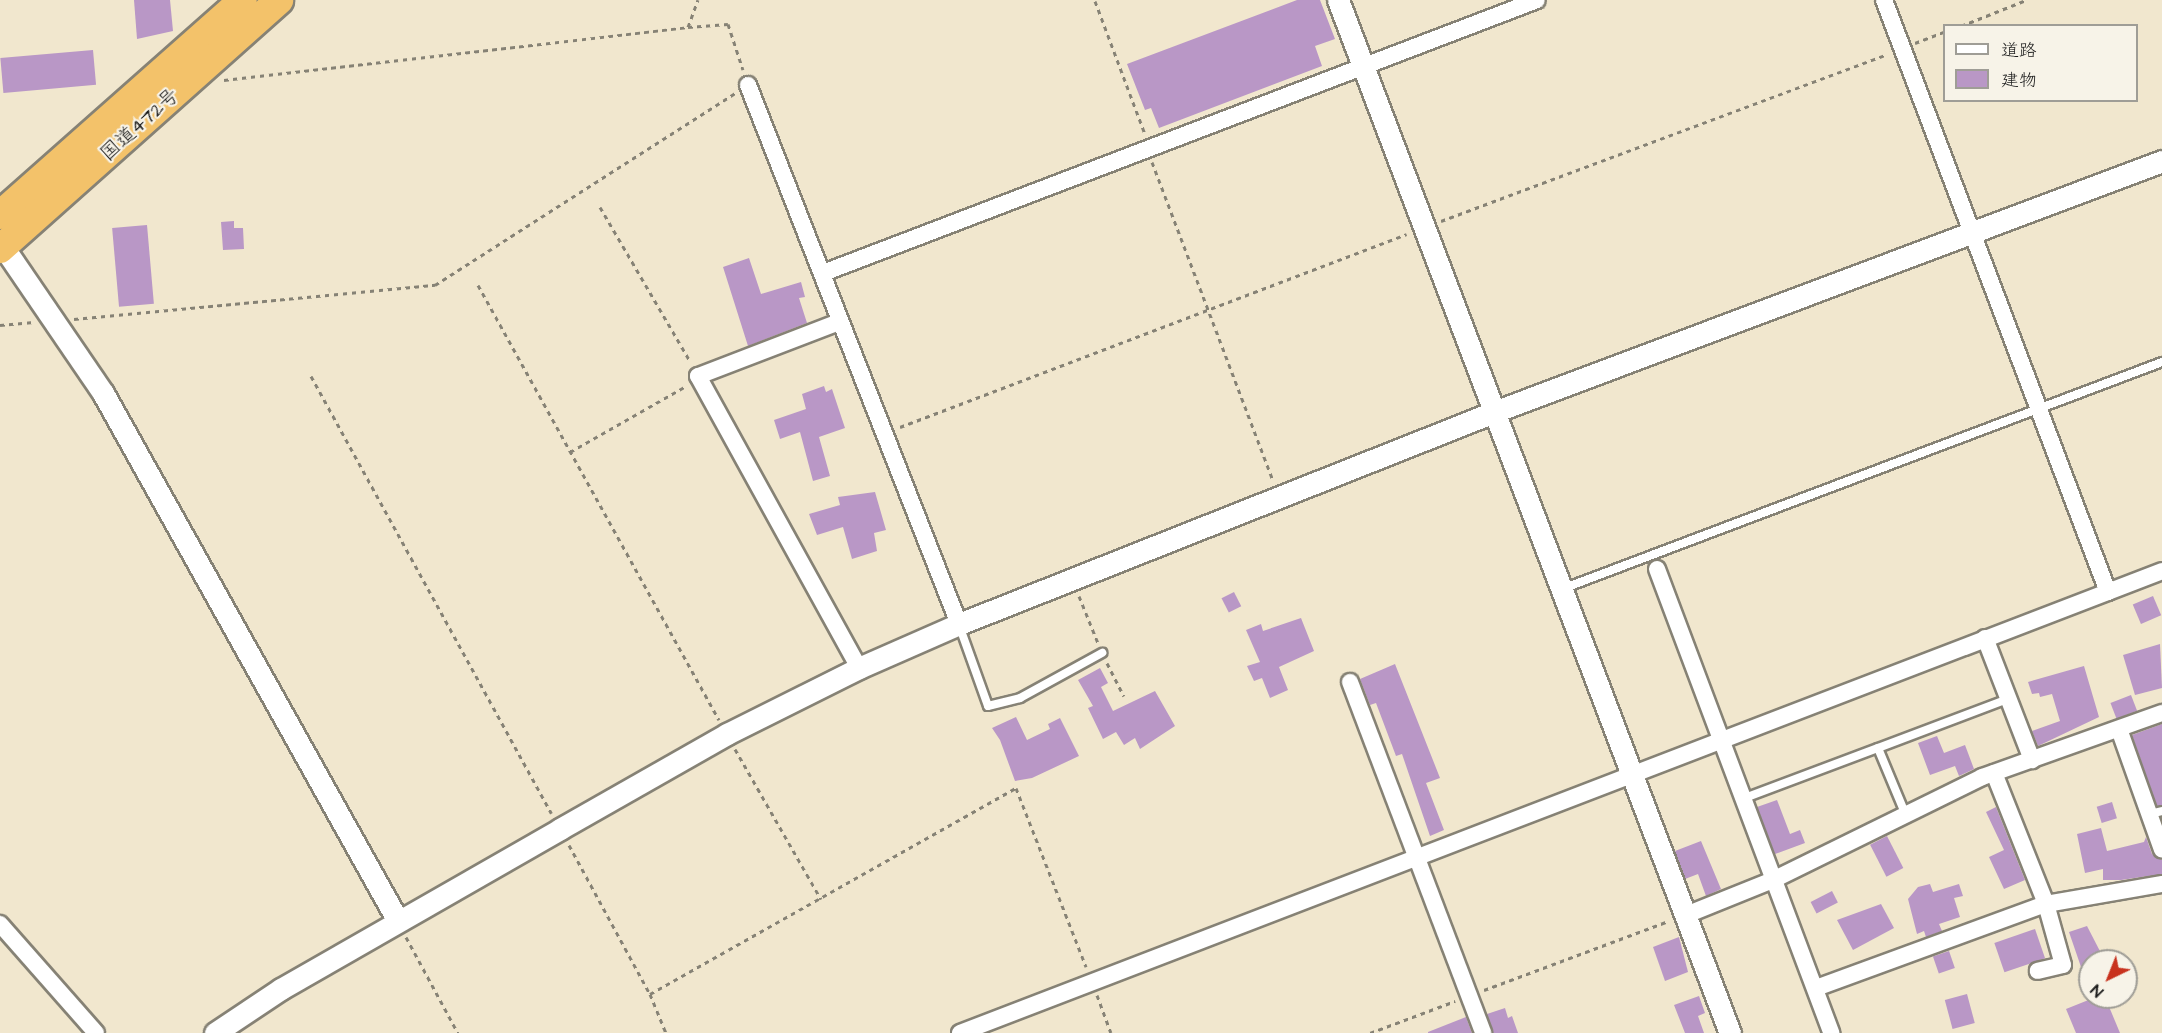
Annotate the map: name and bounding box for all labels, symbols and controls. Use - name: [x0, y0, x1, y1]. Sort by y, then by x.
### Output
- legend: [1943, 24, 2138, 102]
- text: 道路: [2001, 38, 2037, 63]
- text: 建物: [2001, 68, 2037, 93]
- street label: 国道472号: [96, 84, 184, 166]
- north arrow: [2078, 949, 2138, 1009]
- text: N: [2086, 979, 2108, 1002]

